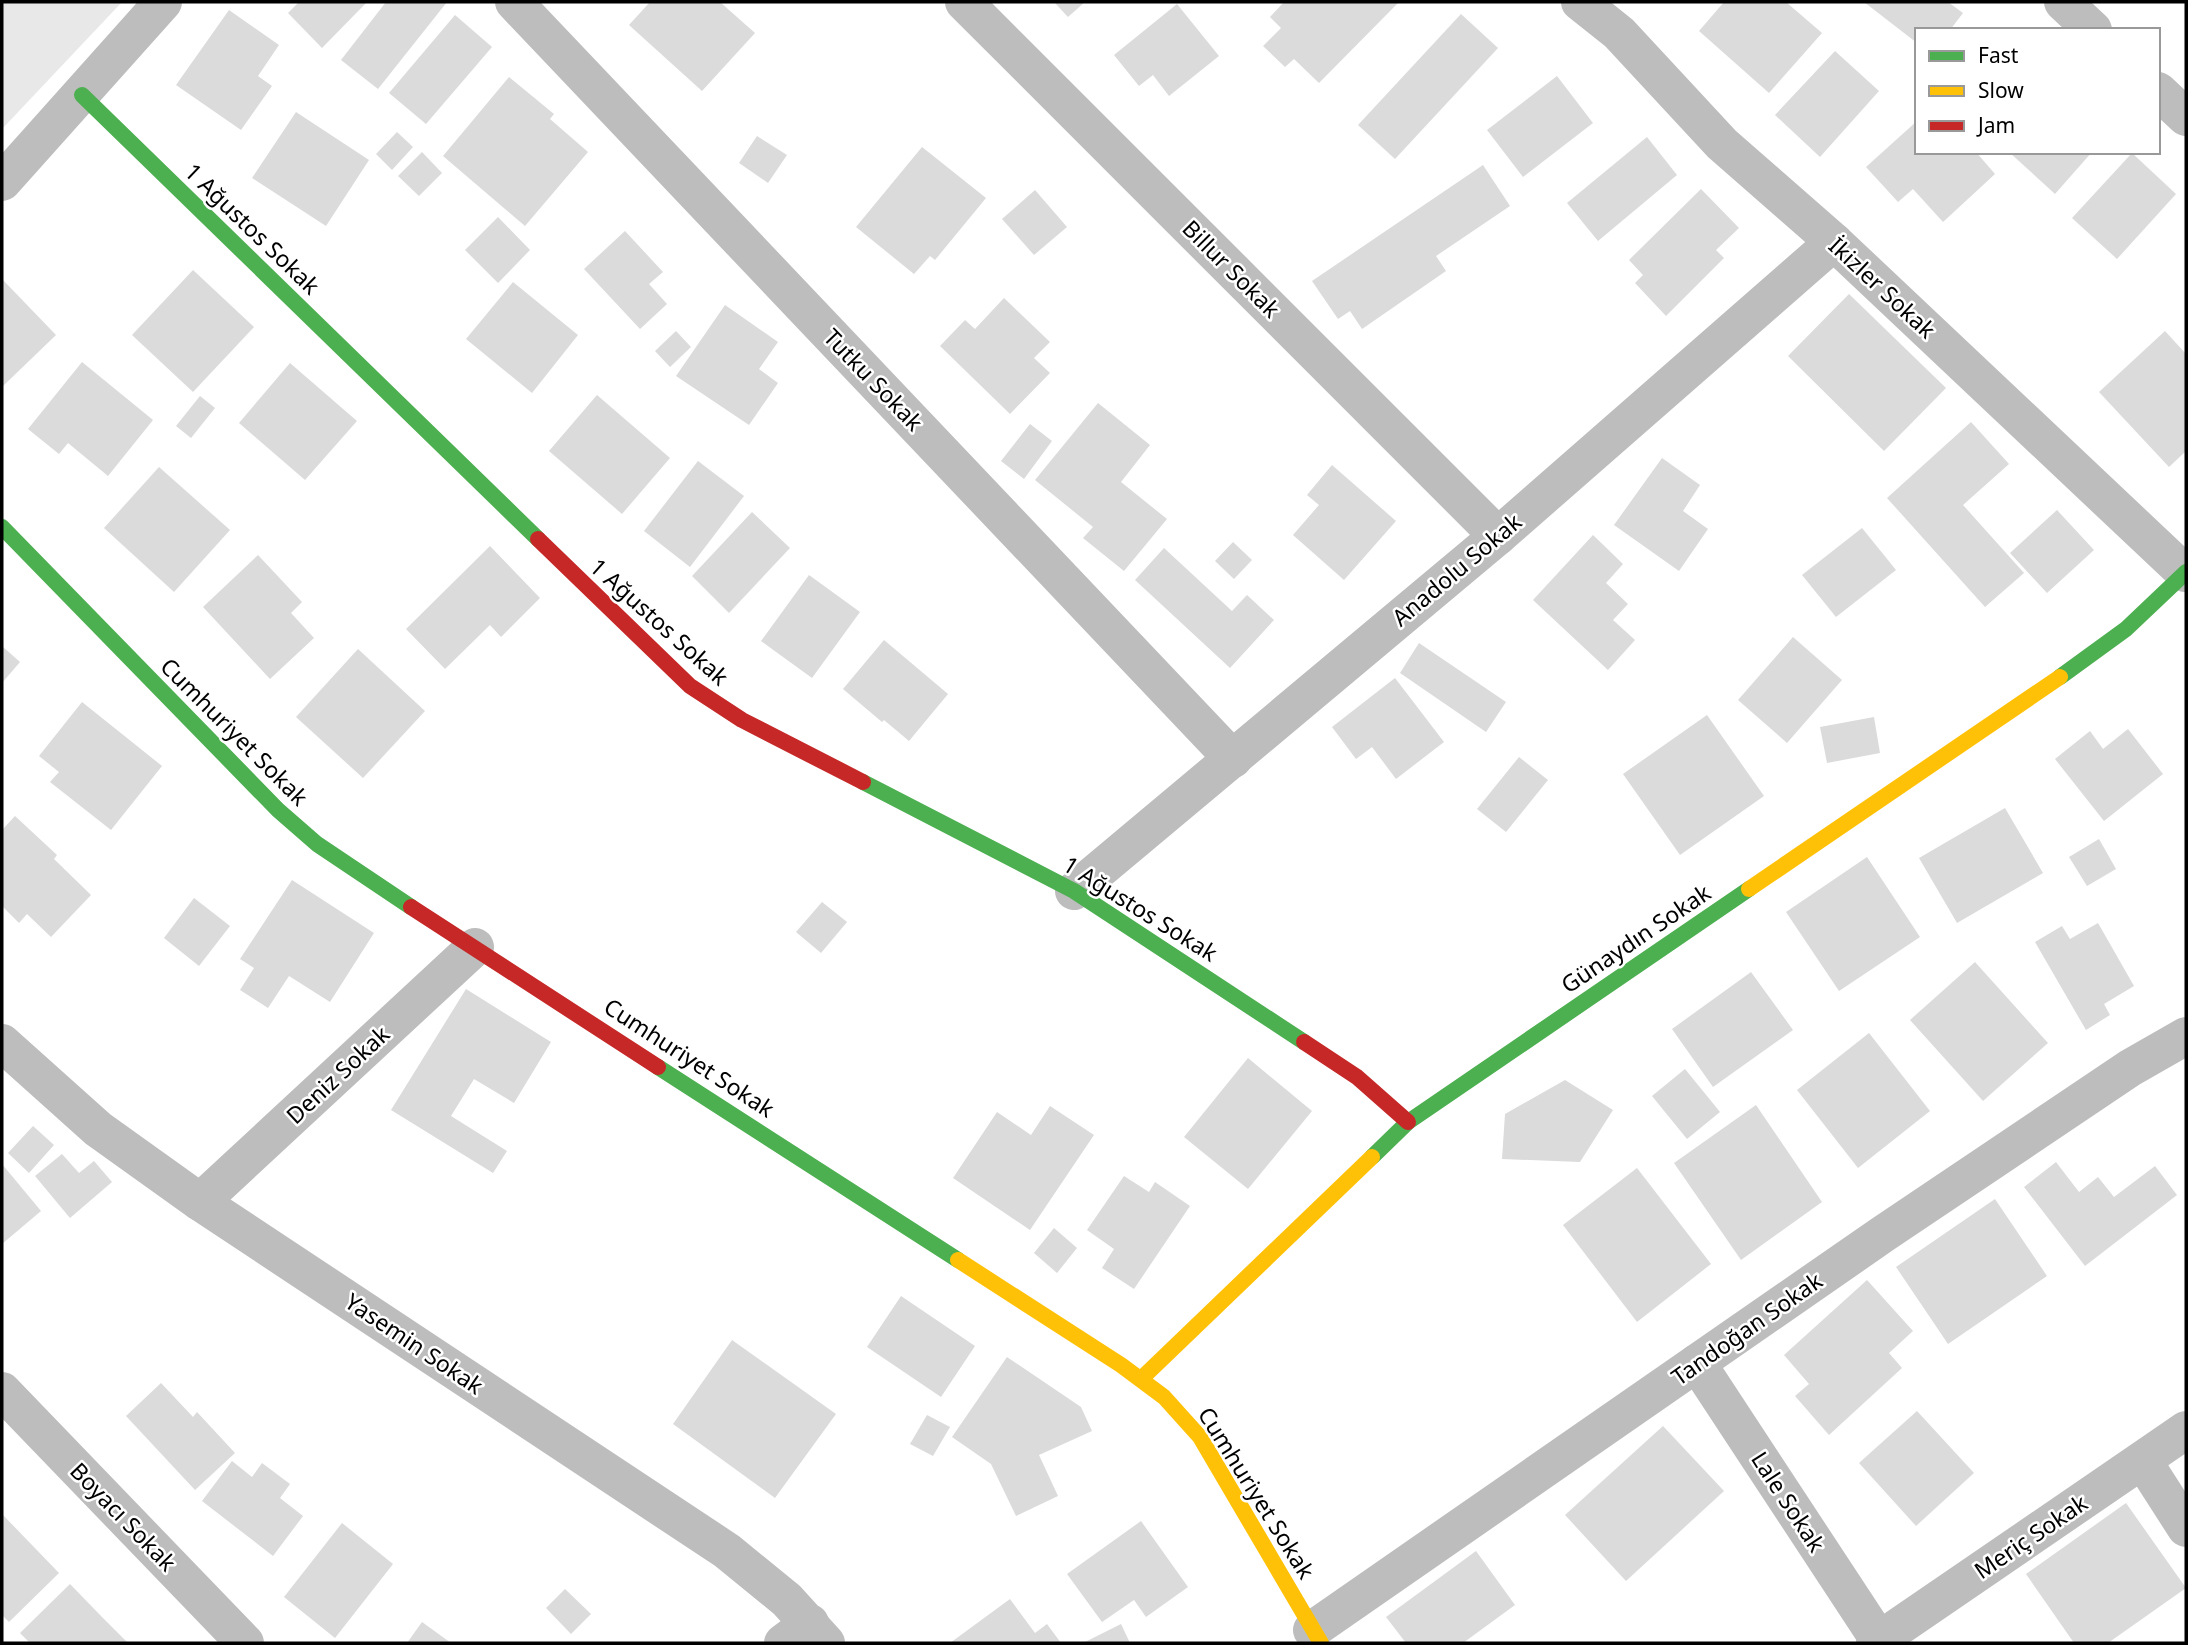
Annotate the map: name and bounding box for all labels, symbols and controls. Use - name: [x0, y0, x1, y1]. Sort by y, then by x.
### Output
- legend: [1915, 28, 2160, 154]
- text: Fast: [1978, 41, 2019, 69]
- text: Slow: [1978, 76, 2024, 104]
- text: Jam: [1976, 111, 2015, 139]
- street label: 1 Ağustos Sokak: [178, 155, 328, 302]
- street label: Billur Sokak: [1176, 212, 1288, 325]
- street label: İkizler Sokak: [1822, 229, 1944, 346]
- street label: Tutku Sokak: [817, 321, 931, 438]
- street label: Anadolu Sokak: [1385, 505, 1528, 633]
- street label: 1 Ağustos Sokak: [583, 550, 736, 693]
- street label: Cumhuriyet Sokak: [154, 650, 316, 813]
- street label: 1 Ağustos Sokak: [1057, 848, 1224, 969]
- street label: Günaydın Sokak: [1554, 876, 1717, 1000]
- street label: Cumhuriyet Sokak: [598, 990, 782, 1125]
- street label: Deniz Sokak: [279, 1018, 397, 1131]
- street label: Tandoğan Sokak: [1665, 1264, 1829, 1392]
- street label: Yasemin Sokak: [339, 1285, 491, 1402]
- street label: Cumhuriyet Sokak: [1191, 1400, 1323, 1585]
- street label: Lale Sokak: [1744, 1445, 1834, 1559]
- street label: Boyacı Sokak: [64, 1455, 184, 1578]
- street label: Meriç Sokak: [1967, 1486, 2094, 1586]

